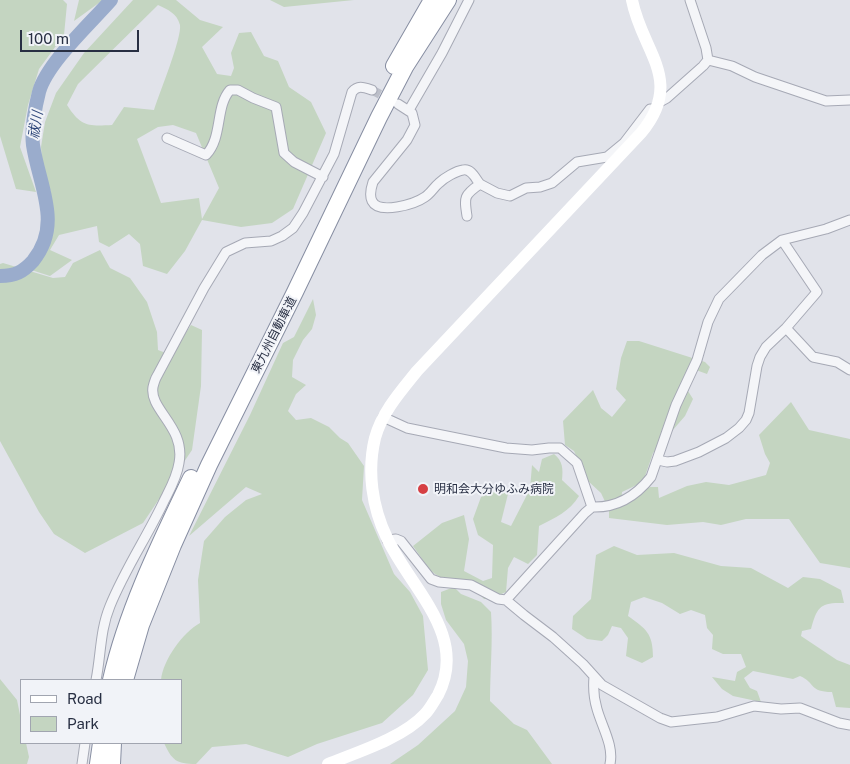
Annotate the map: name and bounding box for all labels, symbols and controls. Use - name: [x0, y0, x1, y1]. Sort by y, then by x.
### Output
- scale bar: [22, 20, 141, 52]
- text: 100 m: [28, 30, 69, 47]
- water label: 祓川: [26, 110, 46, 140]
- street label: 東九州自動車道: [249, 294, 299, 376]
- marker: 明和会大分ゆふみ病院: [416, 482, 430, 496]
- place label: 明和会大分ゆふみ病院: [434, 482, 554, 496]
- legend: [20, 679, 182, 744]
- text: Road: [67, 690, 103, 707]
- text: Park: [67, 715, 99, 732]

